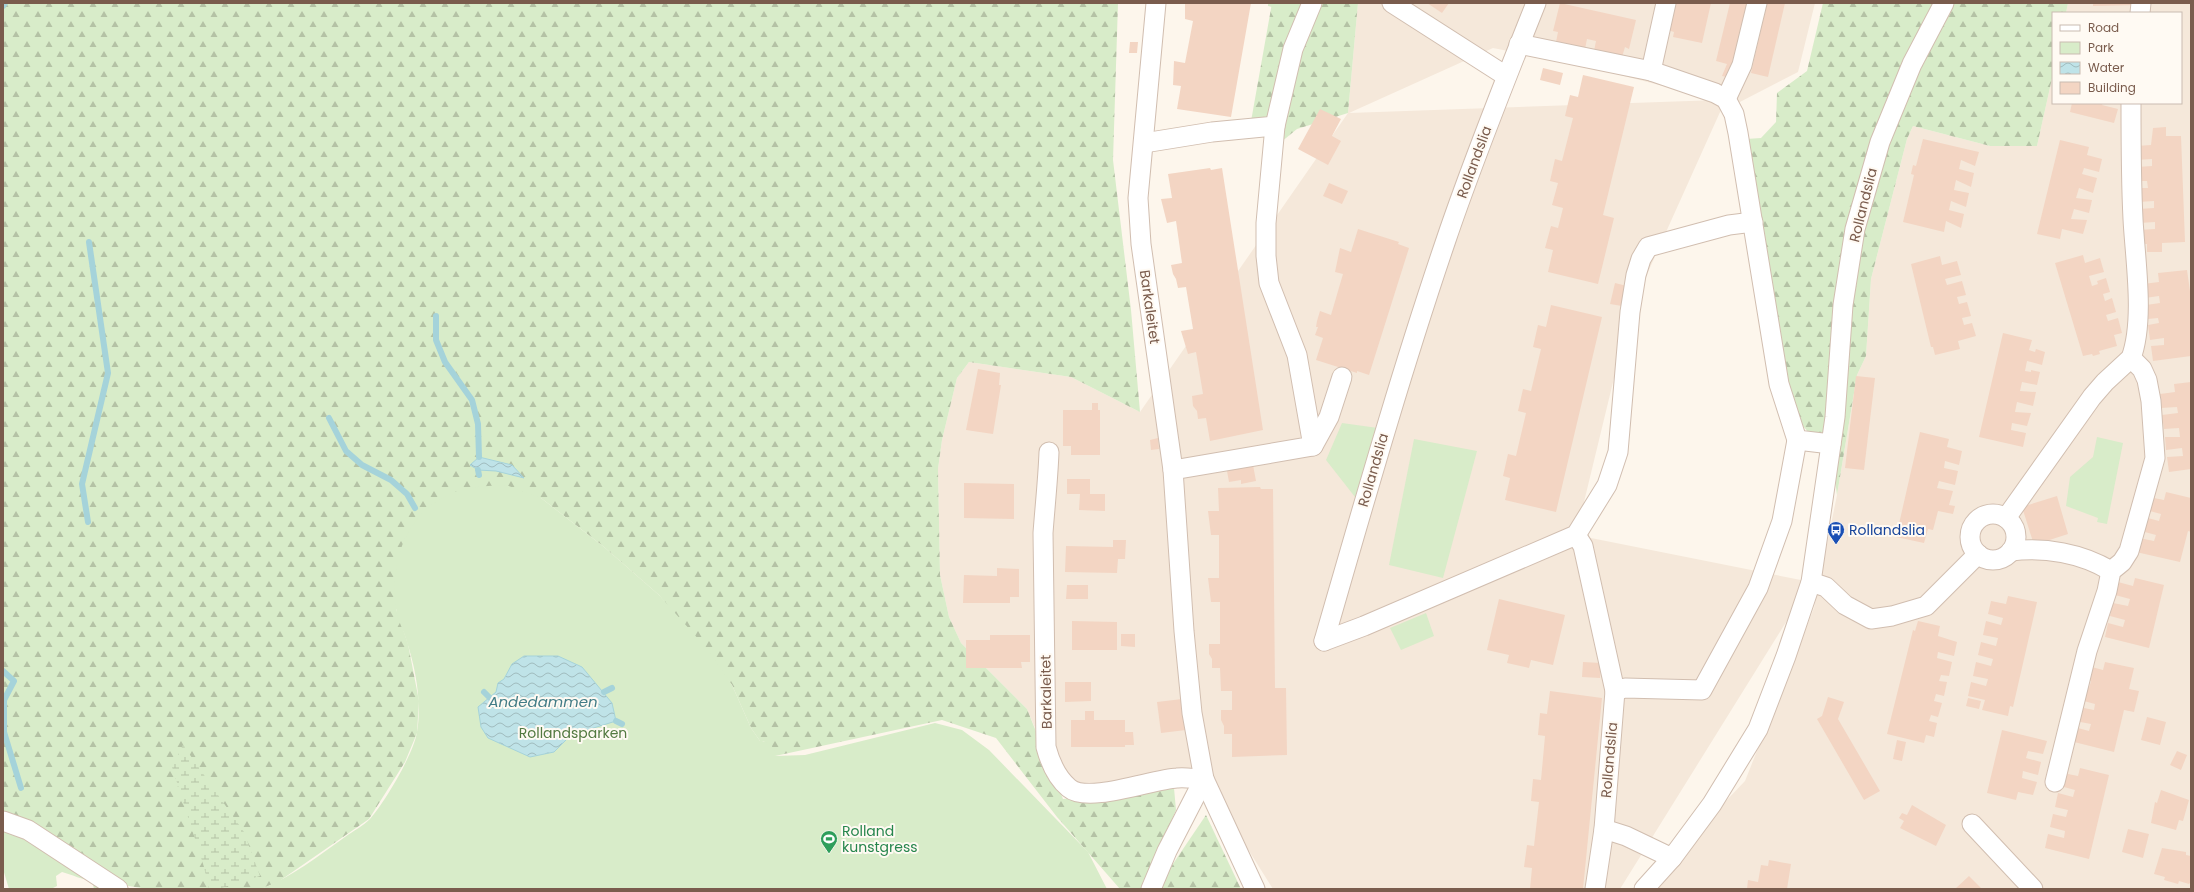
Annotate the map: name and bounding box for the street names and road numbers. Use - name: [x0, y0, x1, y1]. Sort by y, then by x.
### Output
- street label: Rollandslia: [1452, 123, 1496, 201]
- street label: Rollandslia: [1844, 166, 1882, 244]
- street label: Barkaleitet: [1135, 269, 1165, 345]
- street label: Rollandslia: [1353, 431, 1393, 509]
- street label: Barkaleitet: [1035, 655, 1057, 729]
- street label: Rollandslia: [1596, 721, 1622, 799]

